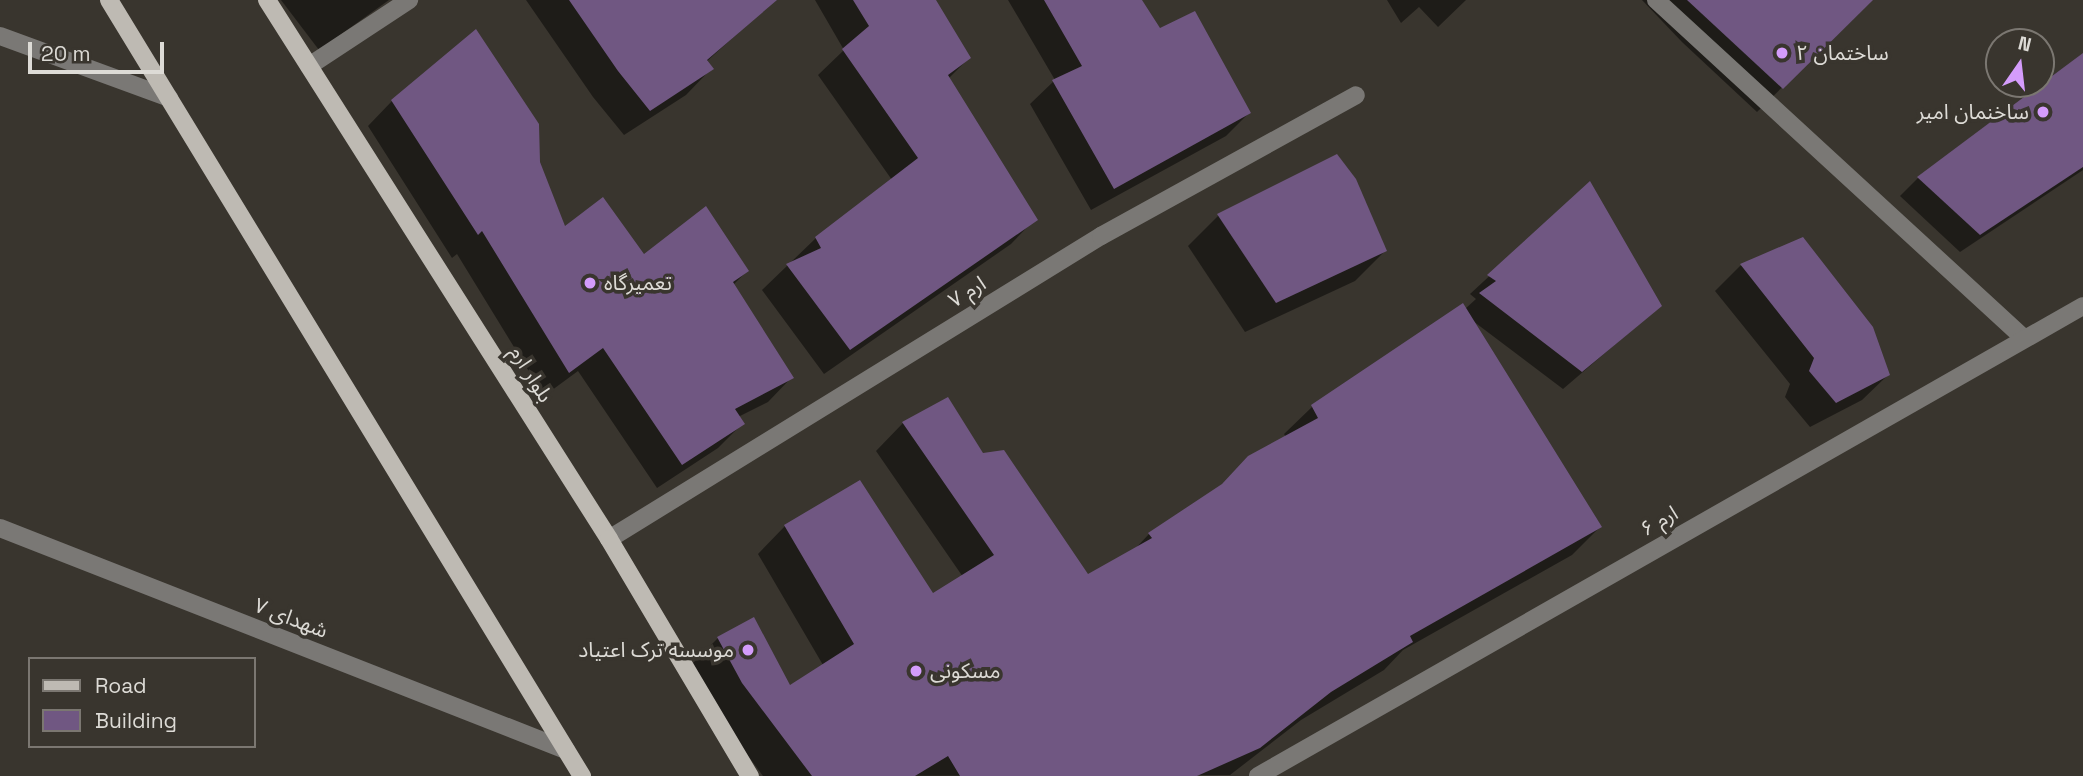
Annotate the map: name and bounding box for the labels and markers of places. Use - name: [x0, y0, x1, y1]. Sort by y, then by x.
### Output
- place label: ساختمان ۲: [1796, 40, 1889, 66]
- marker: ساختمان ۲: [1774, 45, 1790, 61]
- place label: ساخنمان امیر: [1917, 99, 2029, 125]
- marker: ساخنمان امیر: [2035, 104, 2051, 120]
- place label: تعمیرگاه: [604, 270, 672, 296]
- marker: تعمیرگاه: [582, 275, 598, 291]
- place label: موسسه ترک اعتیاد: [578, 637, 734, 663]
- marker: موسسه ترک اعتیاد: [740, 642, 756, 658]
- place label: مسکونی: [930, 658, 1001, 684]
- marker: مسکونی: [908, 663, 924, 679]

